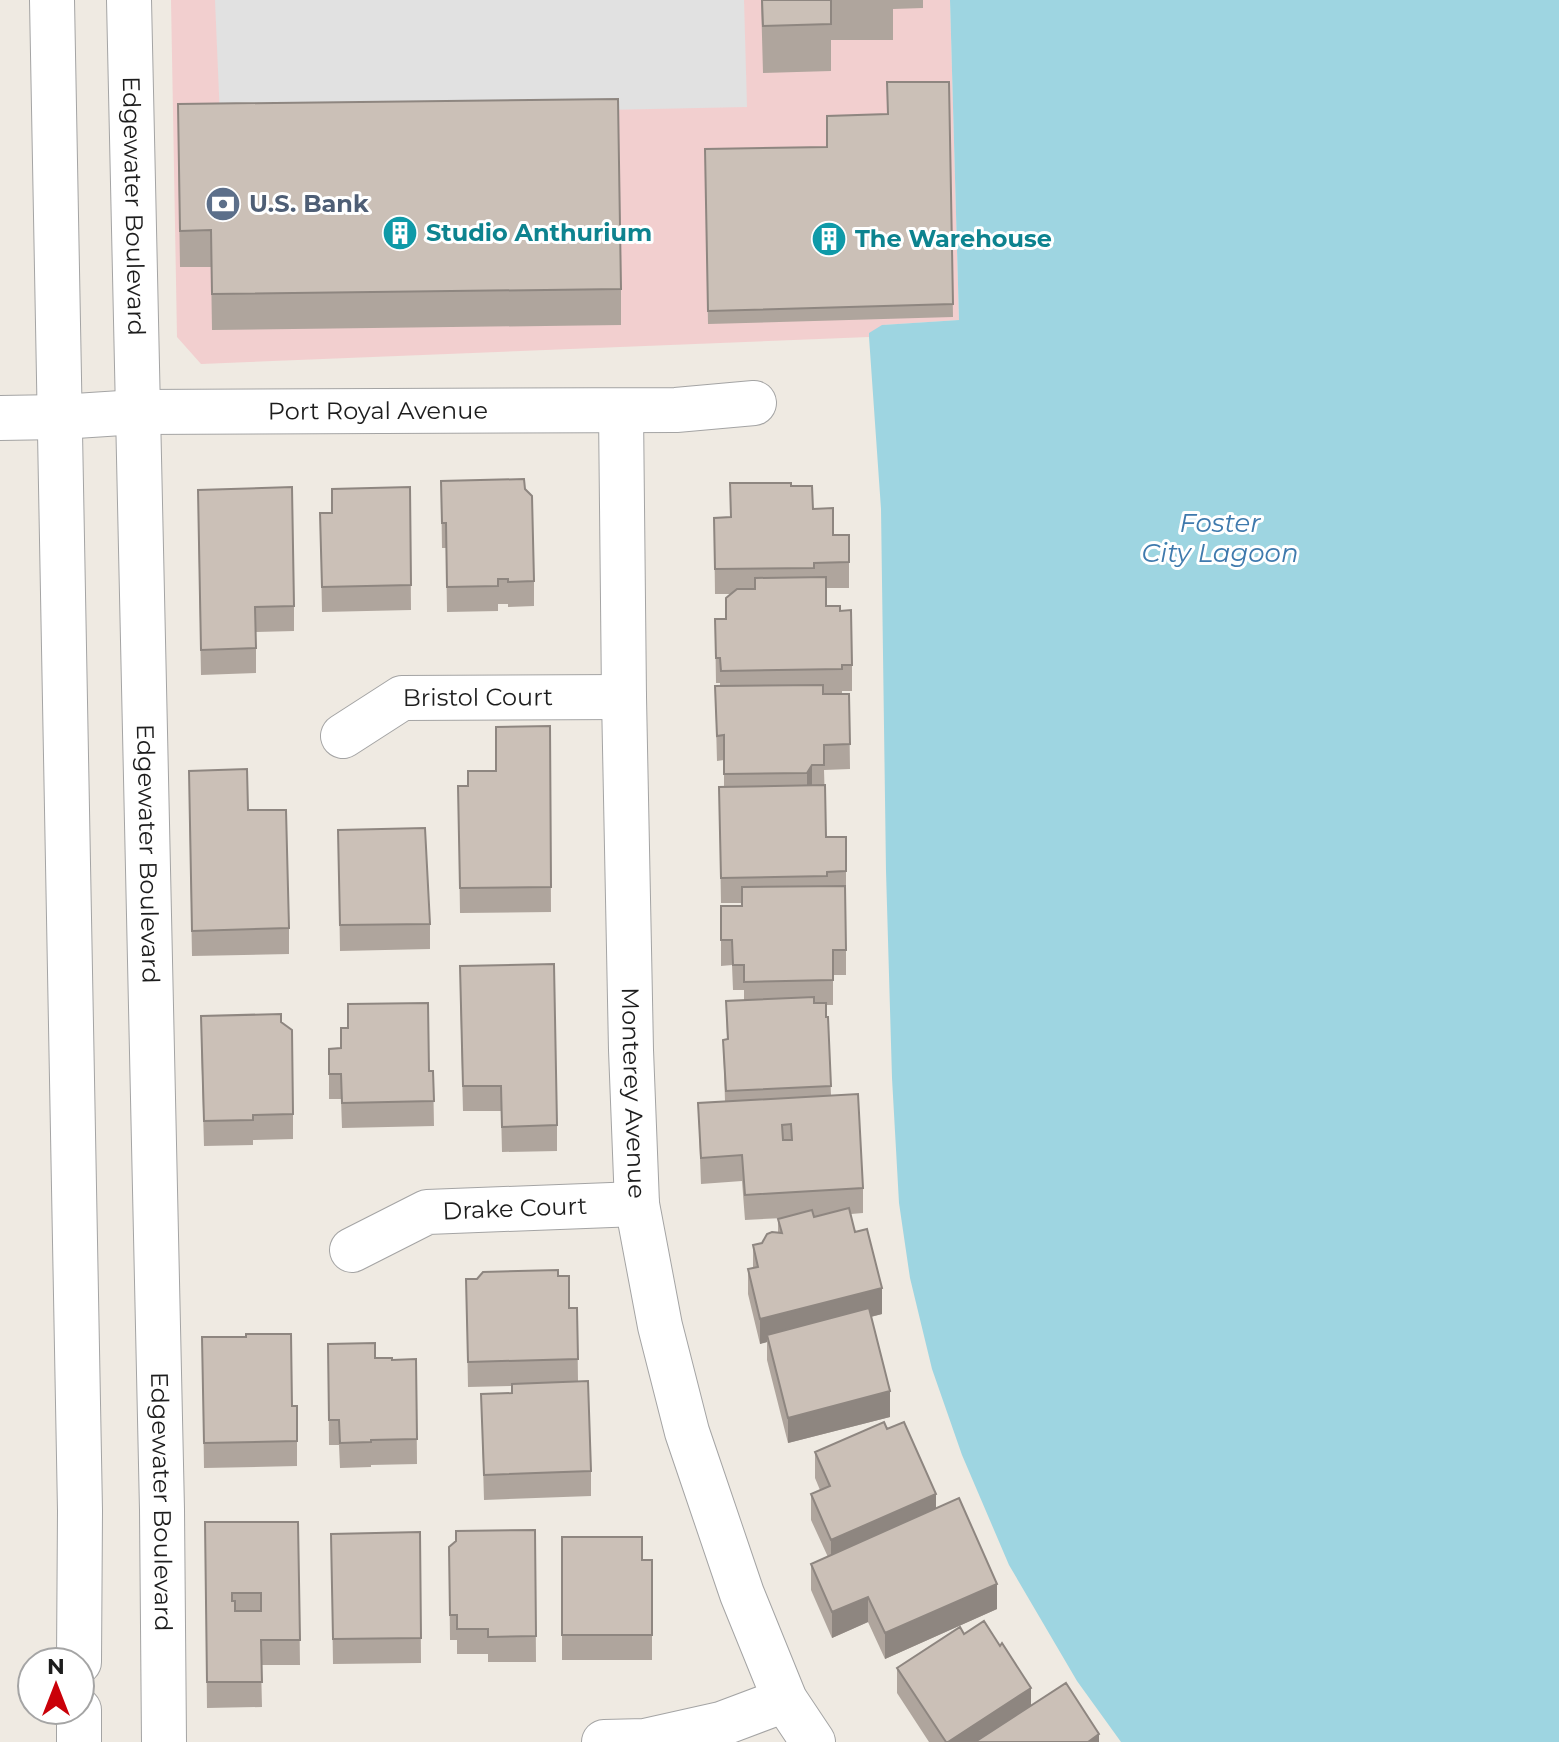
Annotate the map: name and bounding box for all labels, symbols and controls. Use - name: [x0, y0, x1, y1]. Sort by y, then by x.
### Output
- street label: Edgewater Boulevard: [117, 76, 151, 336]
- bank icon: U.S. Bank: [204, 185, 242, 223]
- place label: U.S. Bank: [249, 189, 369, 218]
- building icon: Studio Anthurium: [381, 214, 419, 252]
- place label: Studio Anthurium: [426, 218, 652, 247]
- building icon: The Warehouse: [810, 220, 848, 258]
- place label: The Warehouse: [855, 224, 1052, 253]
- street label: Port Royal Avenue: [268, 396, 488, 426]
- water label: Foster City Lagoon: [1142, 507, 1298, 569]
- street label: Bristol Court: [403, 682, 553, 712]
- street label: Edgewater Boulevard: [131, 724, 165, 984]
- street label: Monterey Avenue: [616, 987, 652, 1199]
- street label: Drake Court: [442, 1191, 588, 1225]
- street label: Edgewater Boulevard: [145, 1371, 178, 1632]
- north arrow: [16, 1646, 96, 1726]
- text: N: [47, 1653, 65, 1680]

